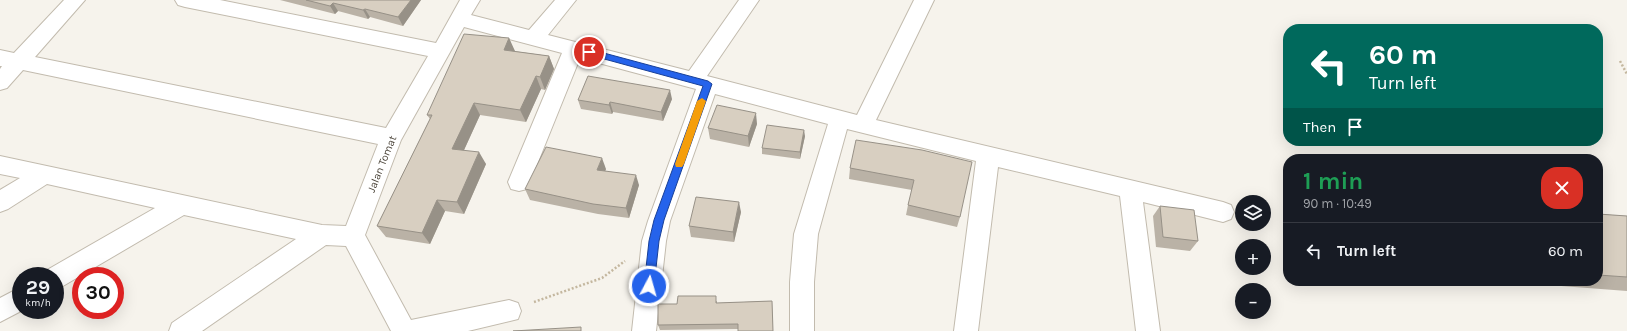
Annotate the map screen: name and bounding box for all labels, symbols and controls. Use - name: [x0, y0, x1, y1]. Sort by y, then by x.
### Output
- pin: [572, 35, 606, 69]
- text: 60 m: [1369, 38, 1437, 71]
- icon: left: [1303, 40, 1355, 92]
- icon: arrive: [578, 41, 600, 63]
- text: Turn left: [1369, 72, 1437, 94]
- icon: arrive: [1344, 116, 1366, 138]
- text: Then: [1303, 118, 1336, 136]
- street label: Jalan Tomat: [365, 134, 399, 194]
- text: 1 min: [1303, 167, 1363, 195]
- button: close: [1541, 167, 1583, 209]
- map controls: [1235, 195, 1271, 319]
- button: layers: [1235, 195, 1271, 231]
- text: 90 m · 10:49: [1303, 196, 1372, 211]
- button: +: [1235, 239, 1271, 275]
- icon: left: [1303, 240, 1325, 262]
- text: Turn left: [1337, 242, 1396, 260]
- text: 60 m: [1548, 242, 1583, 260]
- position arrow: [628, 265, 670, 307]
- speed limit sign: 30: [72, 267, 124, 319]
- text: 29: [26, 276, 50, 299]
- button: −: [1235, 283, 1271, 319]
- text: km/h: [25, 297, 51, 309]

